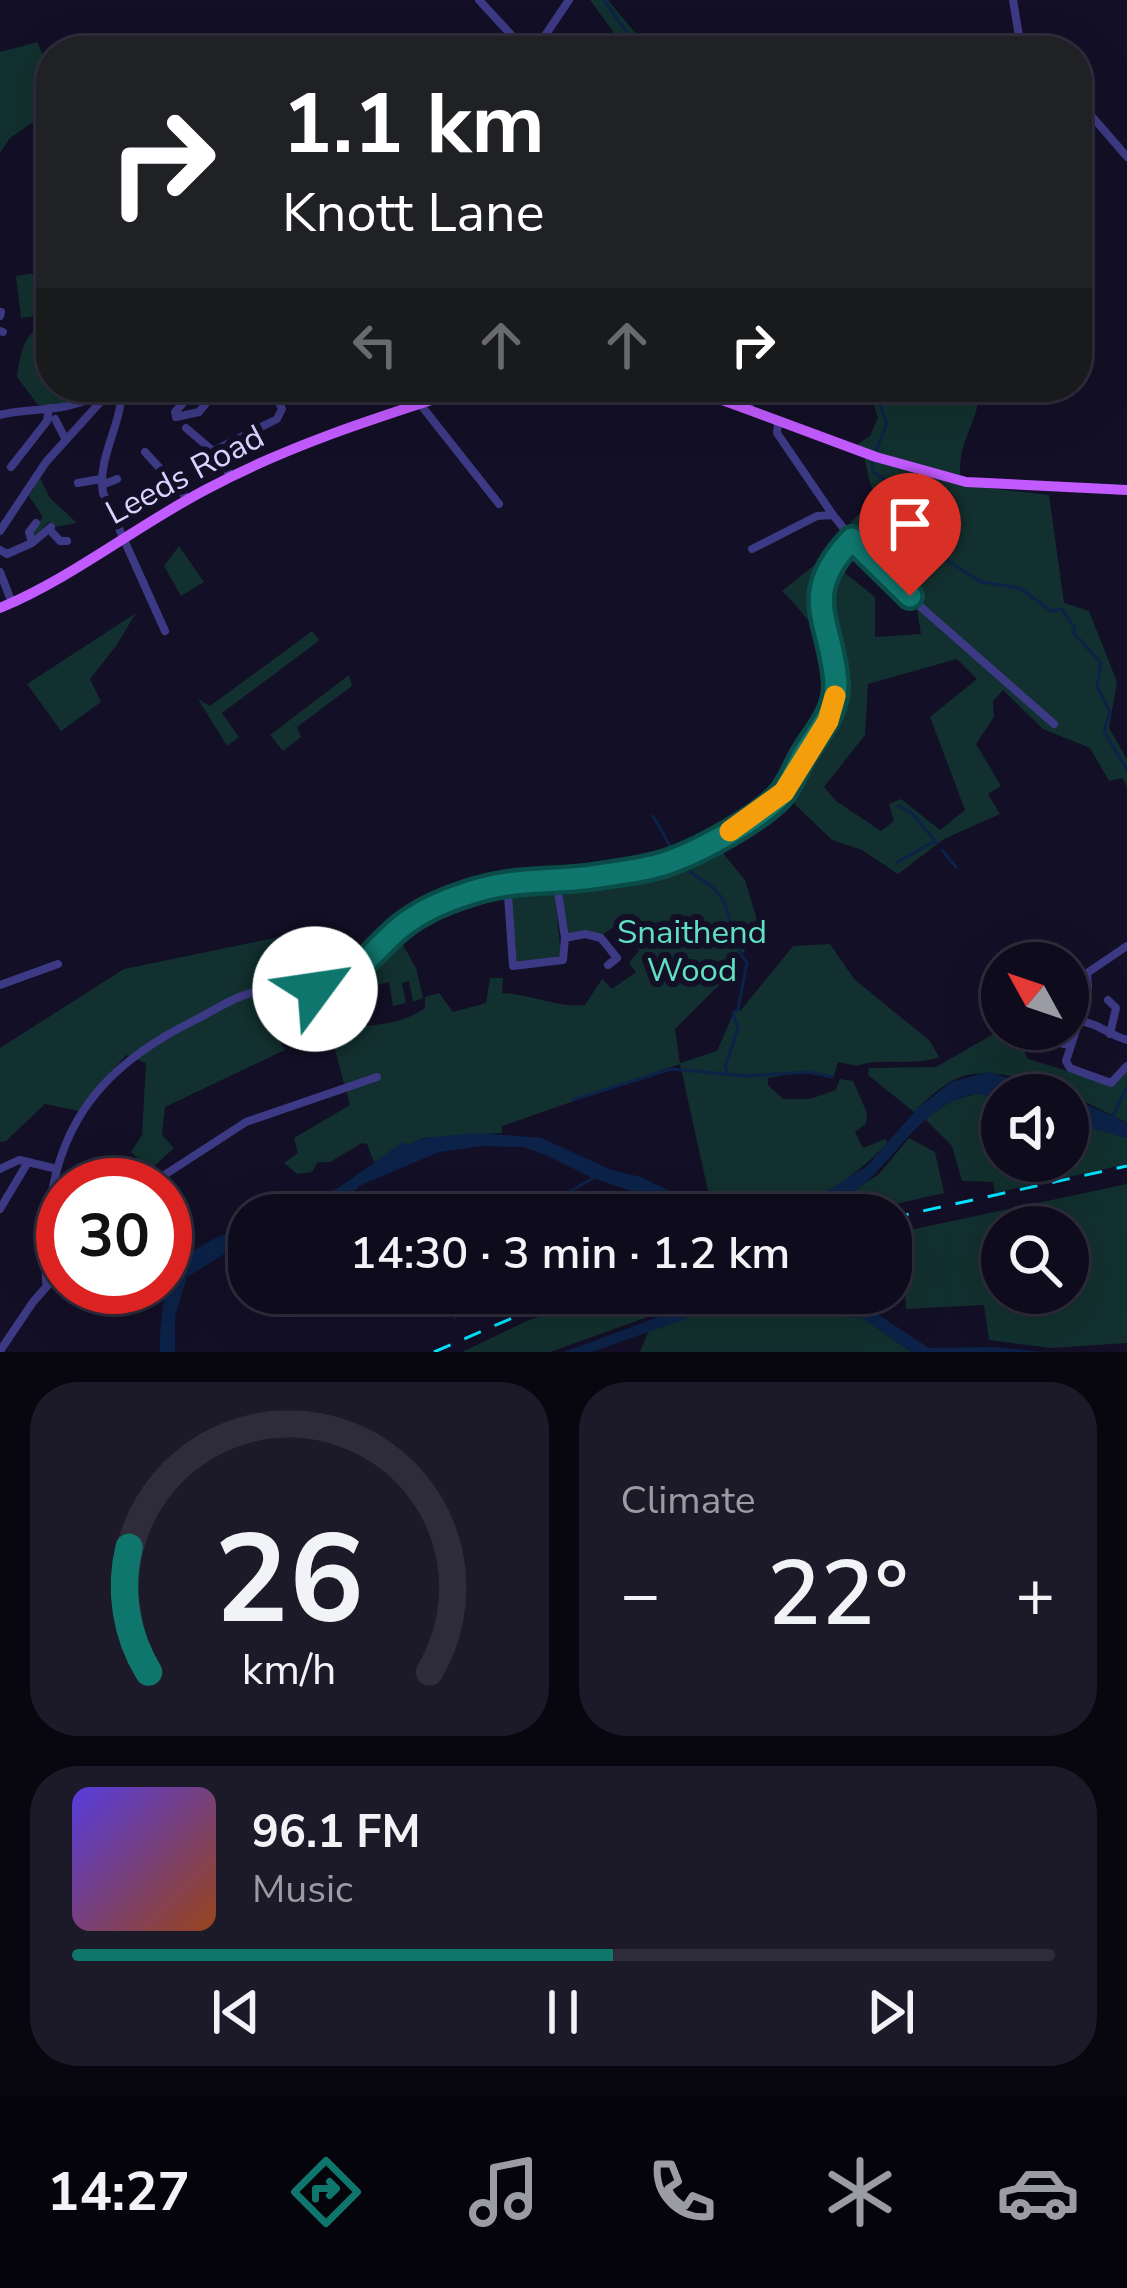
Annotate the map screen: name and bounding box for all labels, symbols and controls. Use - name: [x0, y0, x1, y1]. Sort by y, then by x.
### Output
- text: 1.1 km: [282, 67, 545, 182]
- icon: right: [84, 84, 240, 240]
- text: Knott Lane: [282, 176, 545, 250]
- icon: left: [342, 312, 408, 378]
- icon: ahead: [468, 312, 534, 378]
- icon: ahead: [594, 312, 660, 378]
- icon: right: [720, 312, 786, 378]
- street label: Leeds Road: [98, 414, 272, 536]
- pin: [859, 473, 961, 596]
- icon: arrive: [877, 491, 943, 557]
- park label: Snaithend Wood: [617, 910, 767, 993]
- position arrow: [252, 926, 378, 1052]
- north arrow: [981, 942, 1089, 1050]
- map controls: [981, 942, 1089, 1314]
- button: sound: [981, 1074, 1089, 1182]
- speed limit sign: 30: [36, 1158, 192, 1314]
- button: search: [981, 1206, 1089, 1314]
- text: 14:30 · 3 min · 1.2 km: [350, 1223, 790, 1284]
- text: Climate: [621, 1474, 756, 1527]
- text: 26: [214, 1495, 364, 1665]
- text: 22°: [767, 1533, 909, 1656]
- text: −: [621, 1550, 660, 1640]
- text: +: [1015, 1550, 1055, 1640]
- text: km/h: [242, 1641, 337, 1699]
- text: 96.1 FM: [252, 1802, 421, 1863]
- text: Music: [252, 1863, 353, 1916]
- icon: previous: [203, 1979, 269, 2045]
- icon: pause: [530, 1979, 596, 2045]
- icon: next: [858, 1979, 924, 2045]
- icon: directions: [284, 2150, 368, 2234]
- icon: music: [462, 2150, 546, 2234]
- icon: phone: [640, 2150, 724, 2234]
- icon: climate: [818, 2150, 902, 2234]
- icon: car: [996, 2150, 1080, 2234]
- text: 14:27: [47, 2155, 190, 2229]

